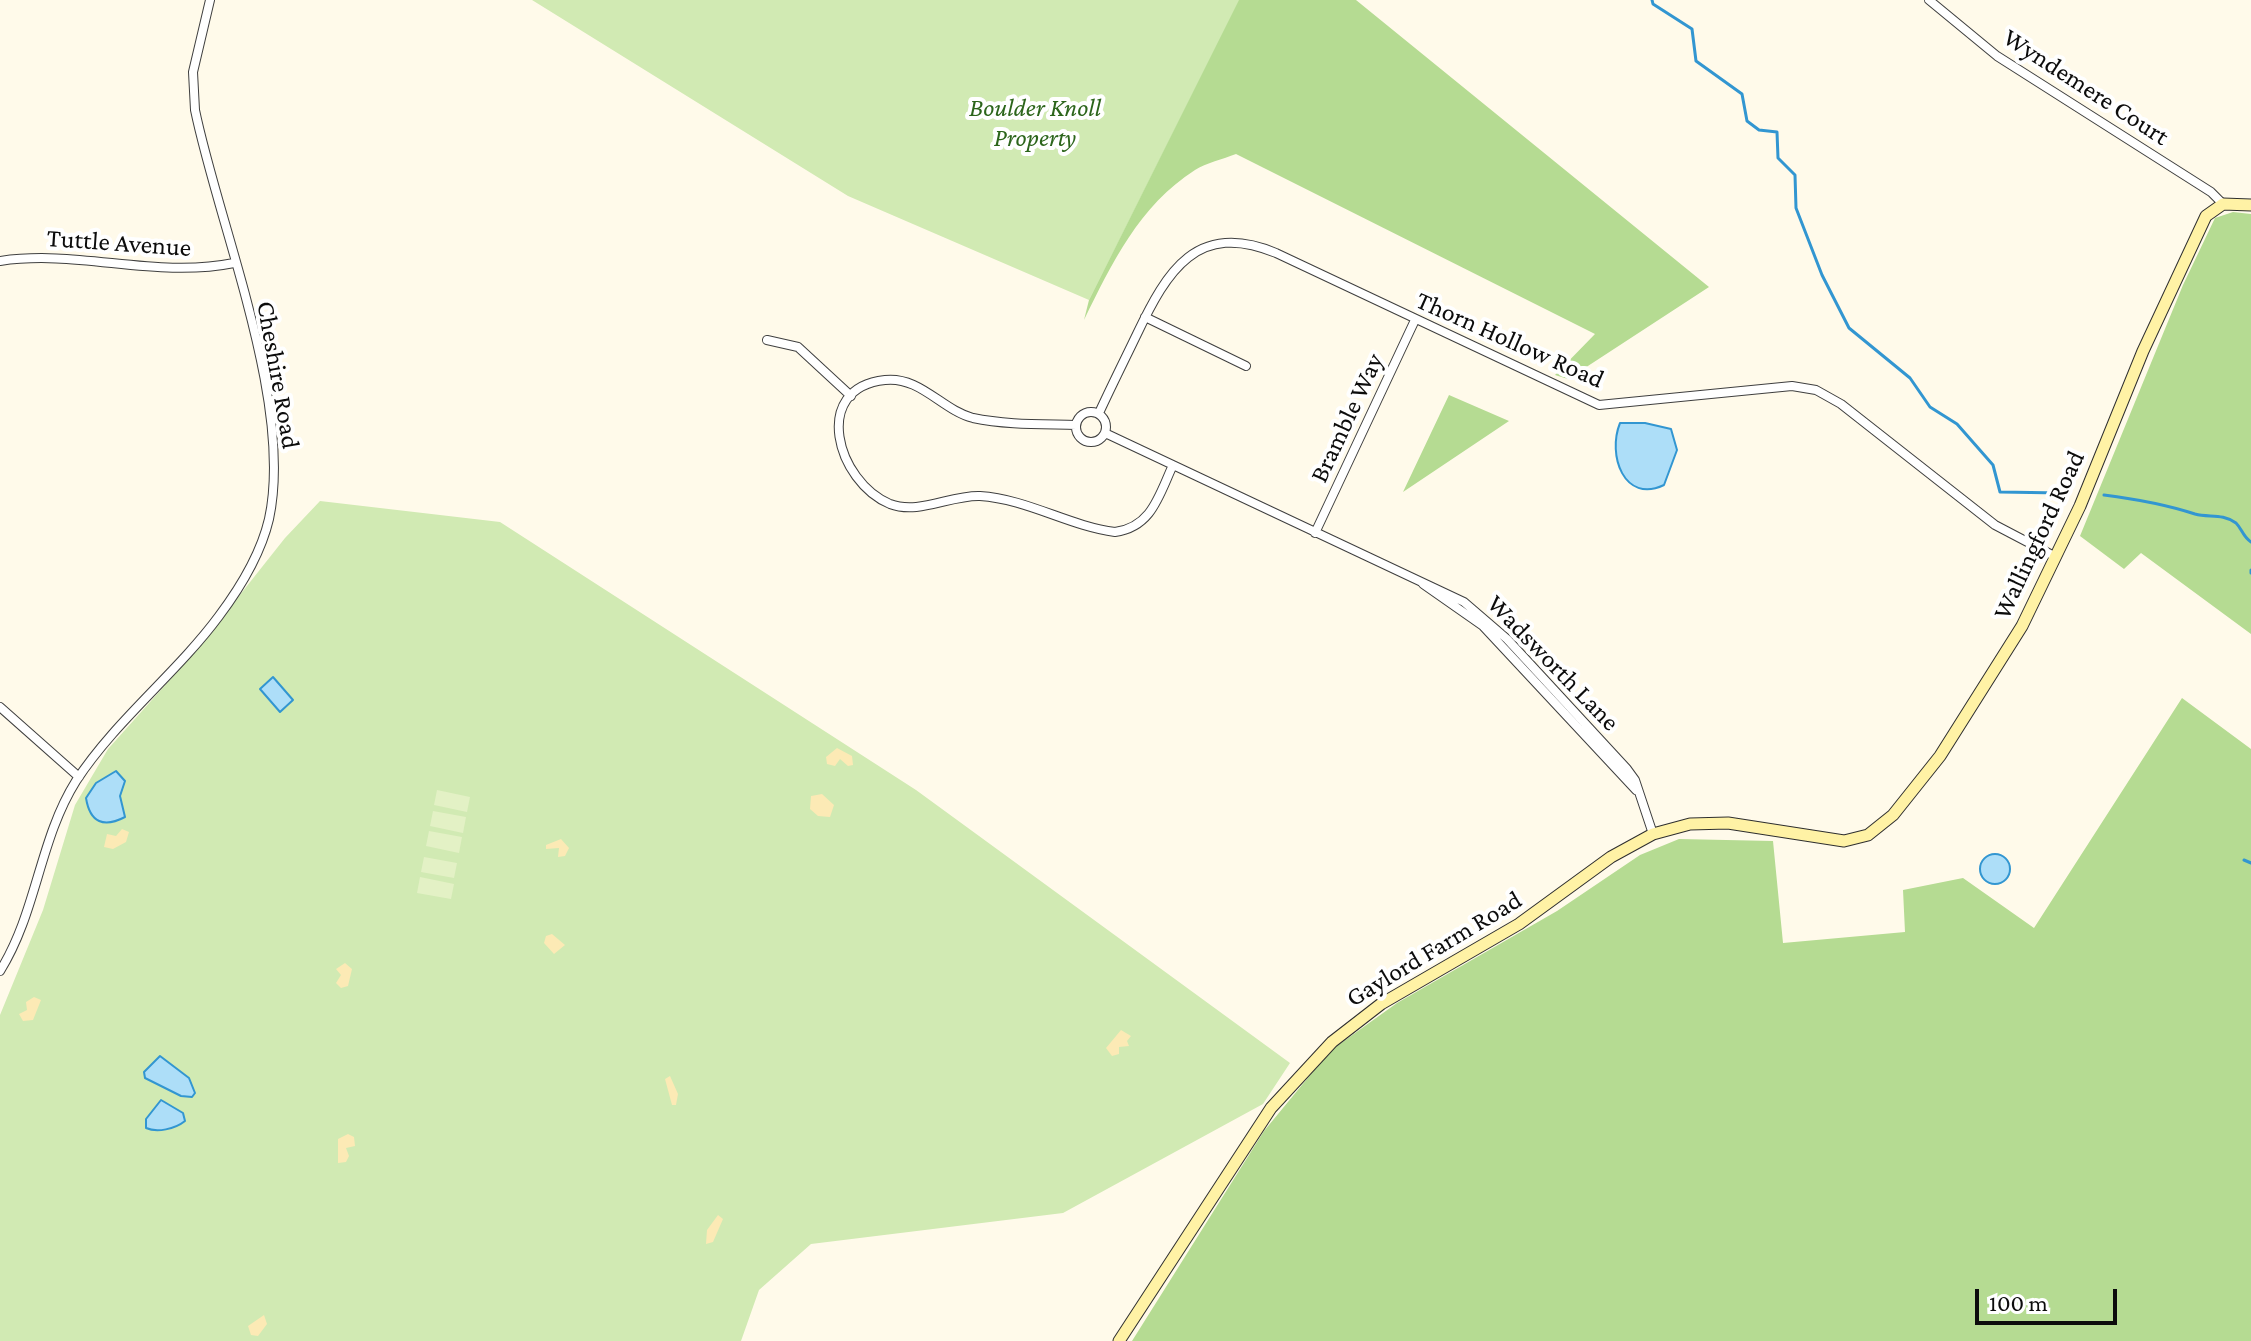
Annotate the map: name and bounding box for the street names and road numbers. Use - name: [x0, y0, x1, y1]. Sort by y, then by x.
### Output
- street label: Wyndemere Court: [1997, 22, 2175, 152]
- street label: Tuttle Avenue: [46, 222, 192, 264]
- street label: Thorn Hollow Road: [1411, 285, 1609, 395]
- street label: Cheshire Road: [250, 299, 306, 451]
- street label: Bramble Way: [1303, 348, 1391, 488]
- street label: Wallingford Road: [1986, 446, 2092, 624]
- street label: Wadsworth Lane: [1480, 588, 1626, 738]
- street label: Gaylord Farm Road: [1341, 884, 1527, 1014]

